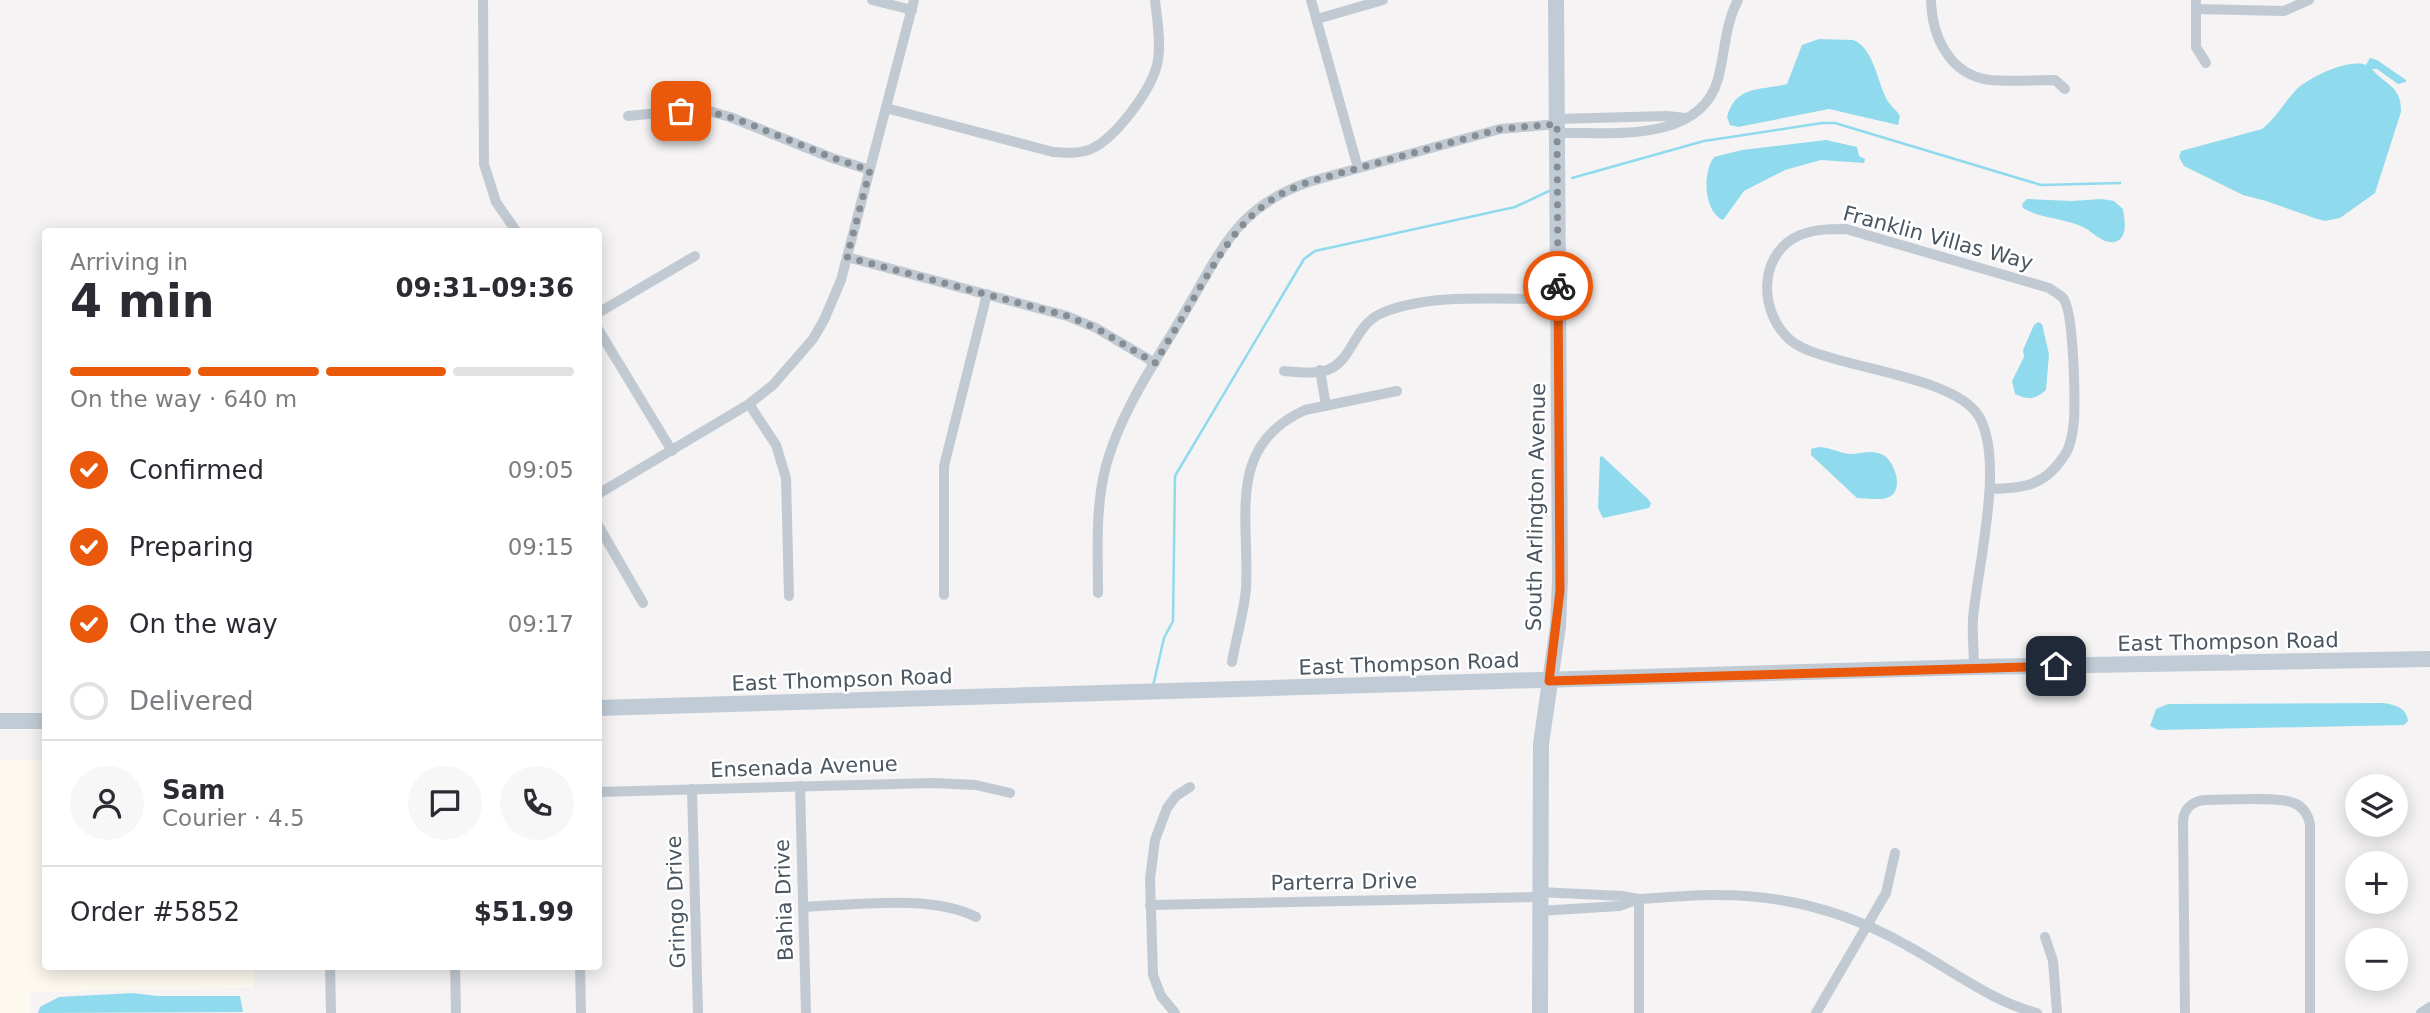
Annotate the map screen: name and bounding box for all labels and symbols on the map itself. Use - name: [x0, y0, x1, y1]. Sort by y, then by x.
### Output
- pin: [651, 81, 711, 141]
- street label: Franklin Villas Way: [1840, 201, 2036, 275]
- courier: [1523, 251, 1593, 321]
- street label: South Arlington Avenue: [1522, 383, 1550, 631]
- street label: East Thompson Road: [2117, 628, 2339, 656]
- pin: [2026, 636, 2086, 696]
- street label: East Thompson Road: [1298, 648, 1520, 680]
- street label: East Thompson Road: [731, 664, 953, 696]
- street label: Ensenada Avenue: [710, 752, 898, 782]
- street label: Gringo Drive: [662, 835, 690, 969]
- street label: Bahia Drive: [770, 839, 798, 961]
- street label: Parterra Drive: [1270, 869, 1418, 895]

